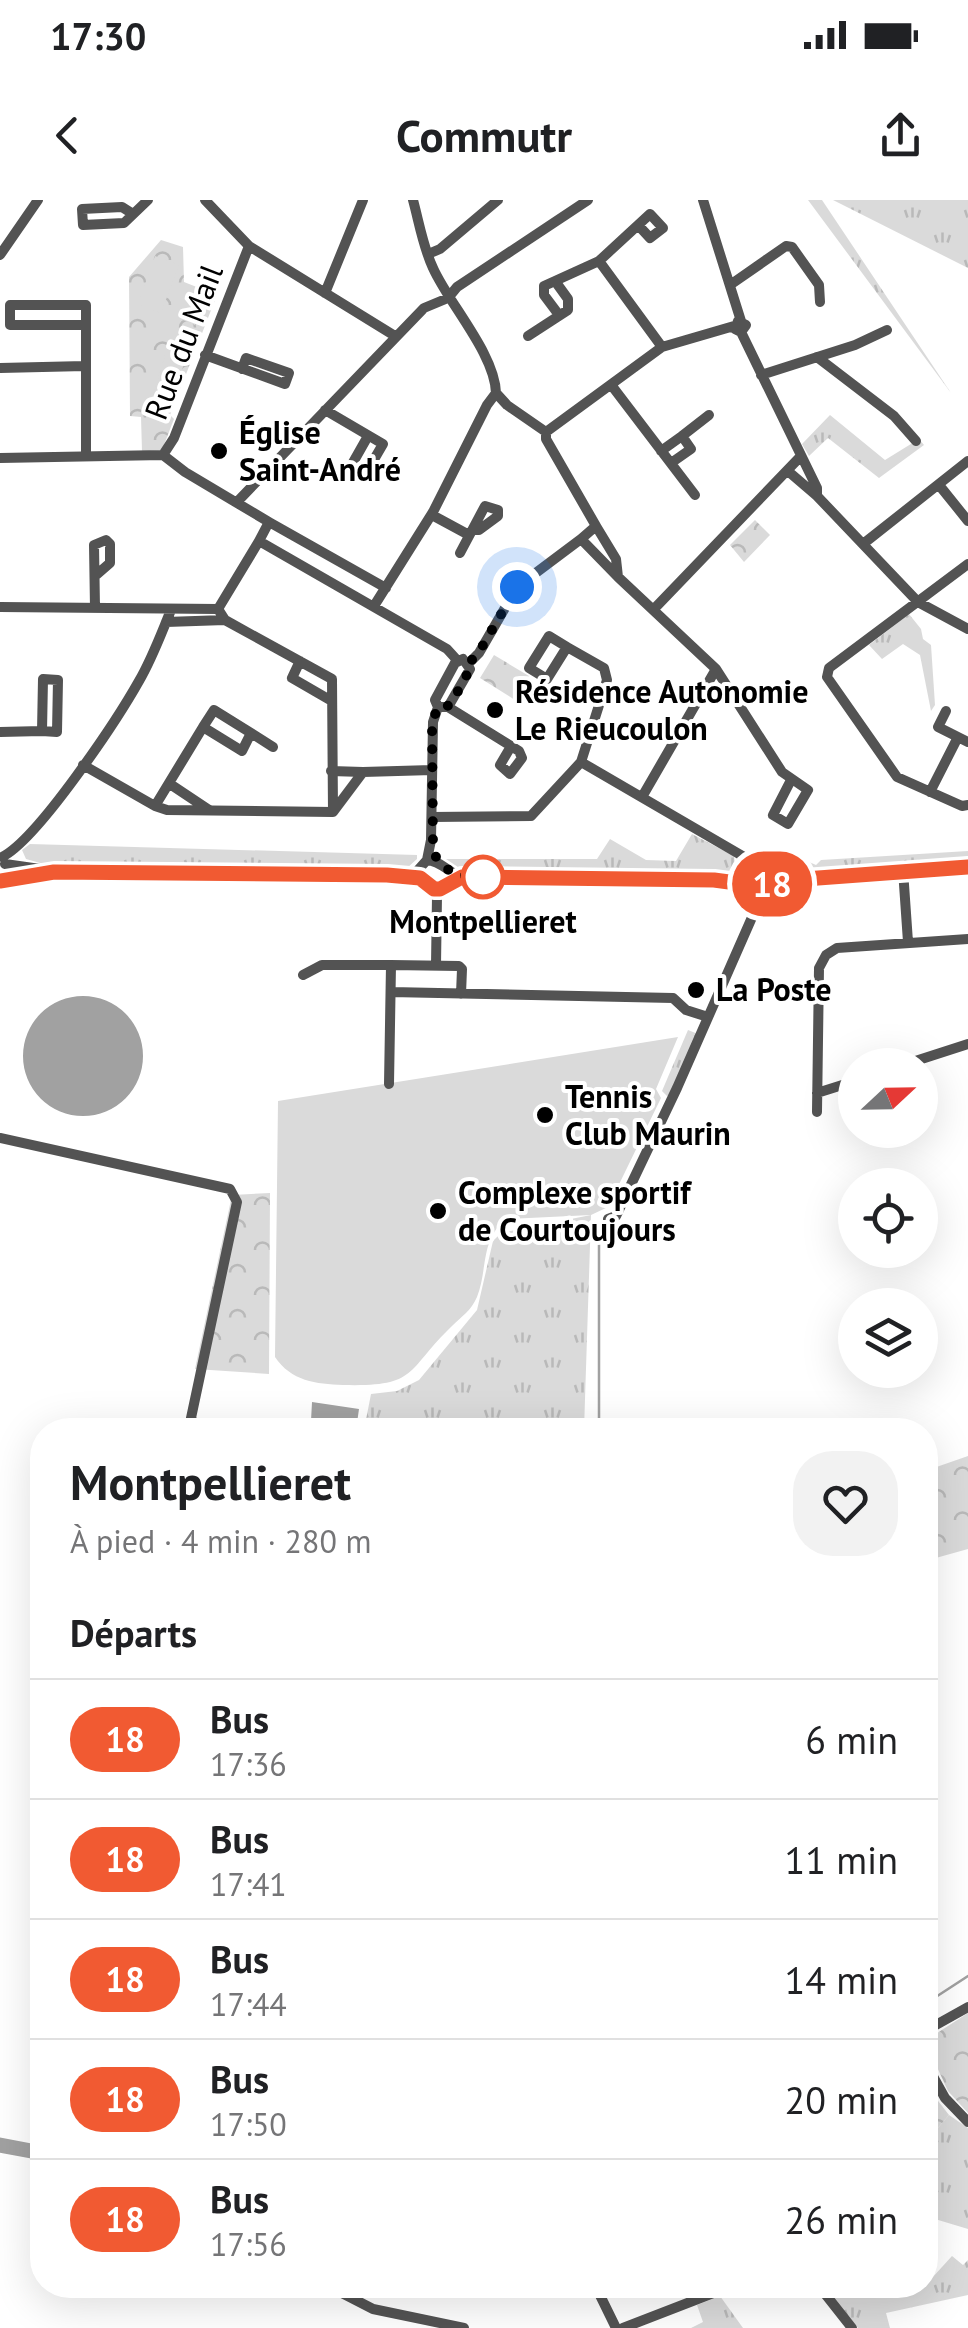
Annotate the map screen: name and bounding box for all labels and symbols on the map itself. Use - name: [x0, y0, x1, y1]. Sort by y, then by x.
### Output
- street label: Rue du Mail: [134, 257, 232, 425]
- place label: Église Saint-André: [239, 411, 401, 490]
- marker: Église Saint-André: [208, 440, 230, 462]
- your location: [492, 562, 542, 612]
- place label: Résidence Autonomie Le Rieucoulon: [515, 670, 808, 749]
- marker: Résidence Autonomie Le Rieucoulon: [484, 699, 506, 721]
- line badge: 18: [727, 852, 817, 916]
- marker: Montpellieret: [462, 856, 504, 898]
- place label: Montpellieret: [389, 900, 577, 942]
- place label: La Poste: [716, 968, 832, 1010]
- marker: La Poste: [685, 979, 707, 1001]
- north arrow: [838, 1048, 938, 1148]
- place label: Tennis Club Maurin: [565, 1075, 731, 1154]
- marker: Tennis Club Maurin: [534, 1104, 556, 1126]
- place label: Complexe sportif de Courtoujours: [458, 1171, 692, 1250]
- marker: Complexe sportif de Courtoujours: [427, 1200, 449, 1222]

